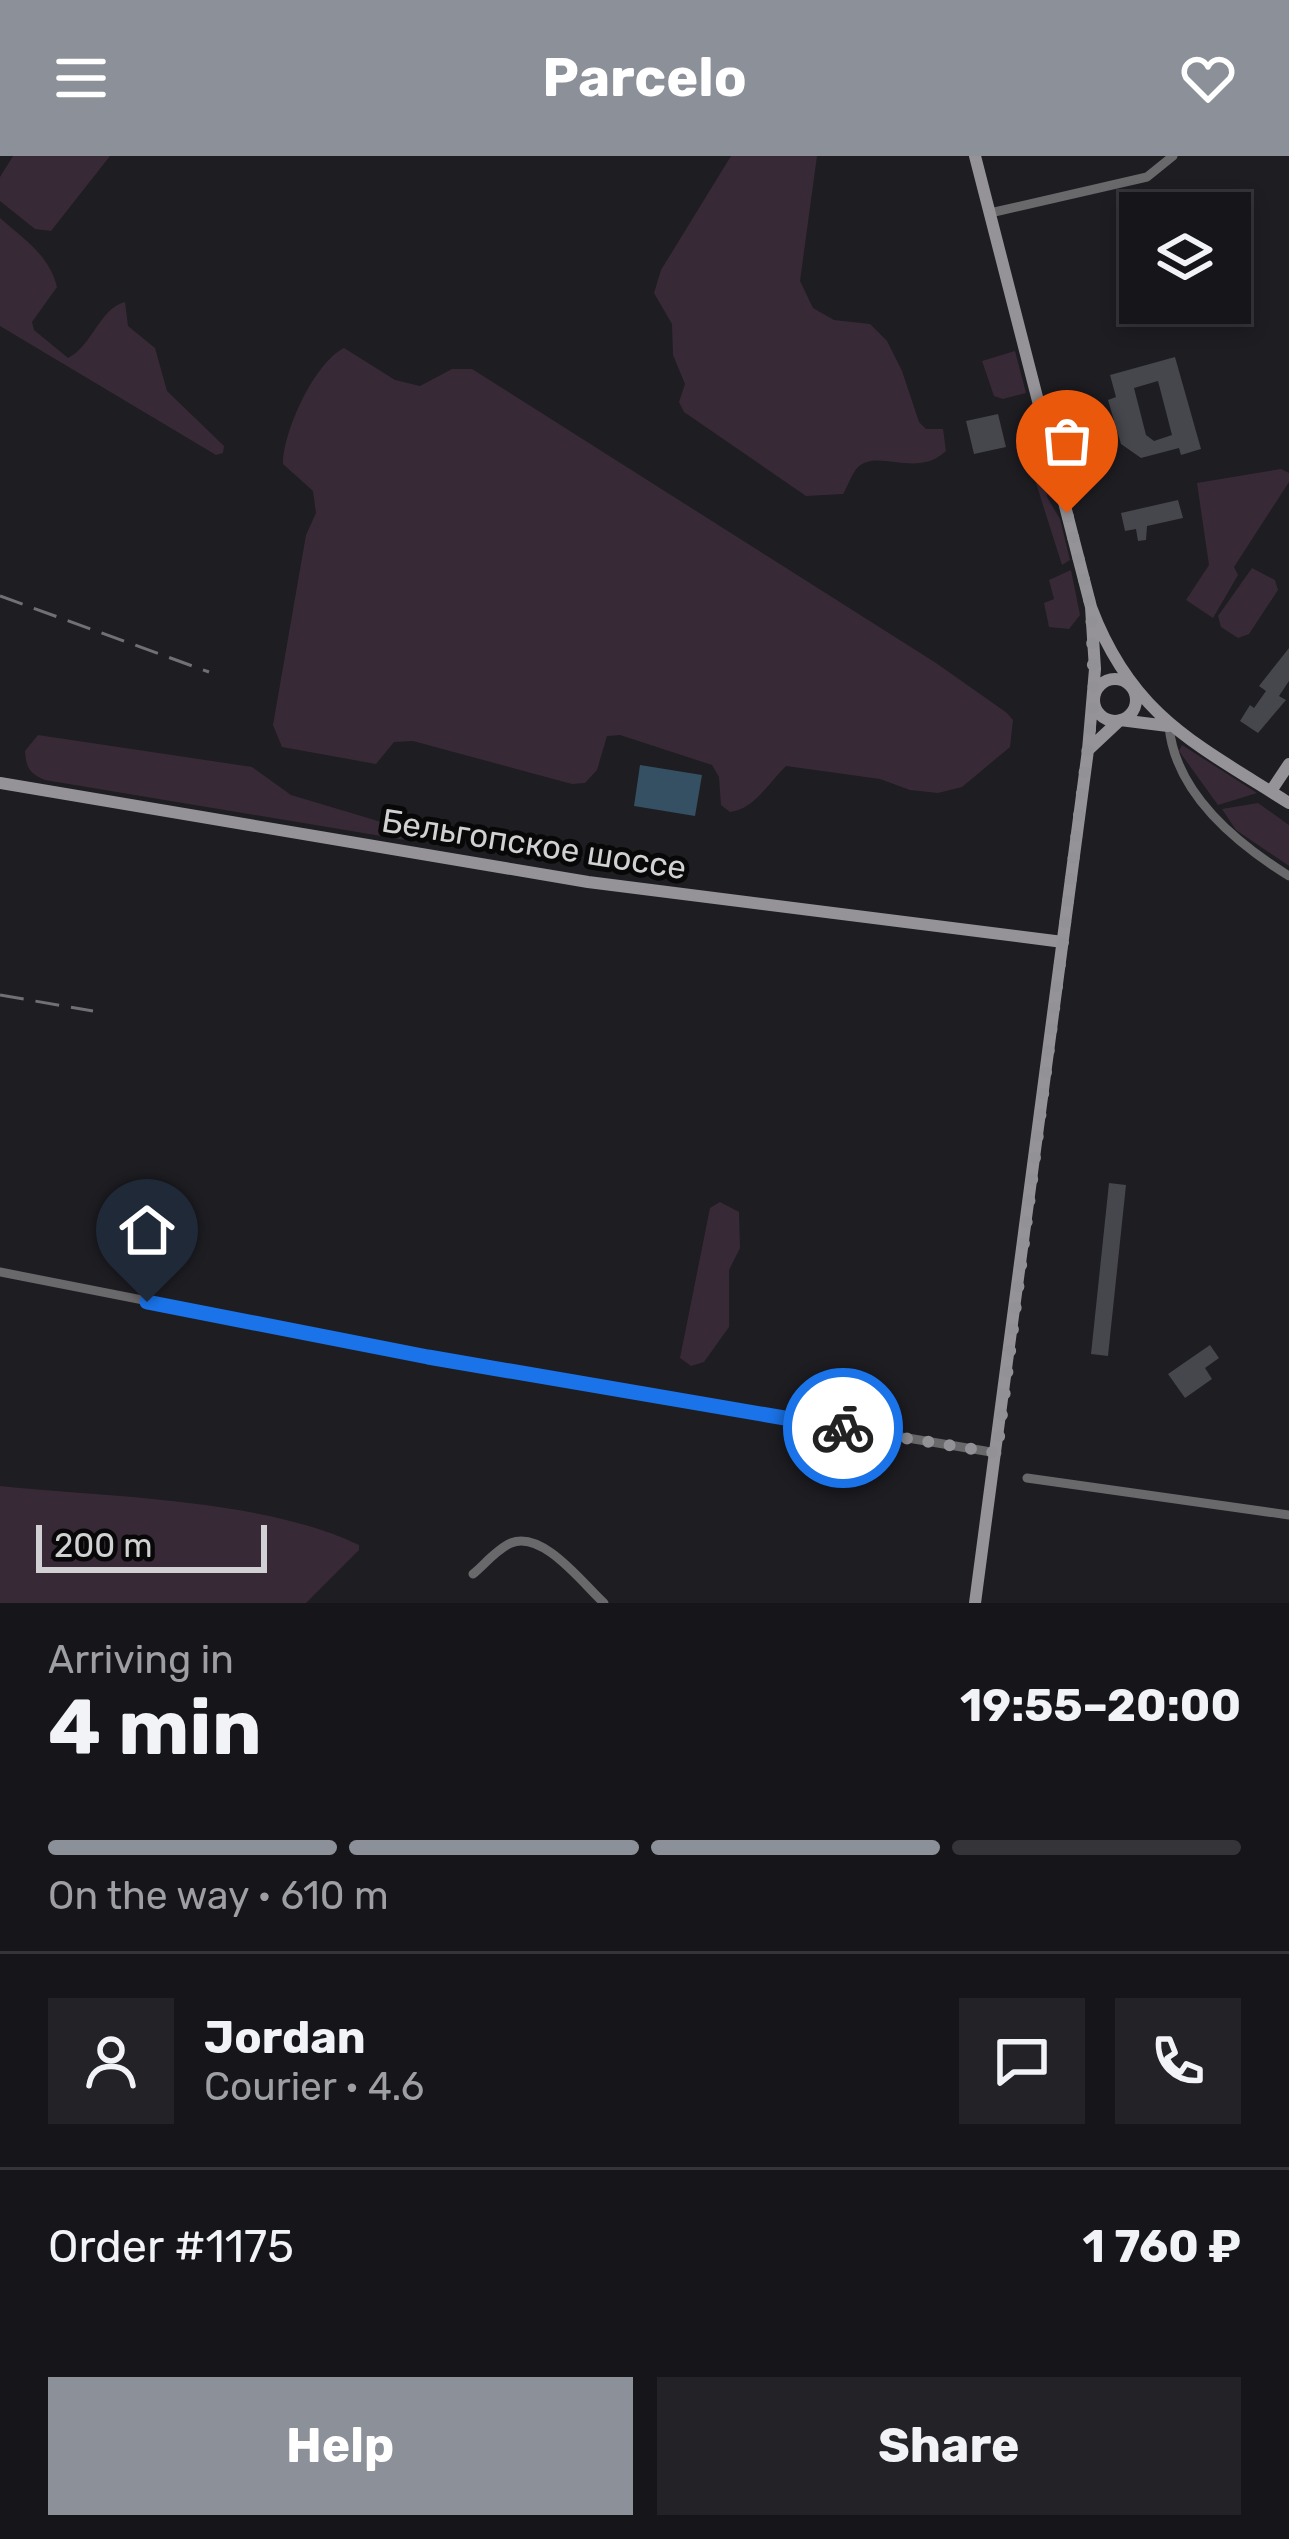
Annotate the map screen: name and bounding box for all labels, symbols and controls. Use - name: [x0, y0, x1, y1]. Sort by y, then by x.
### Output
- icon: menu: [48, 45, 114, 111]
- icon: heart: [1175, 45, 1241, 111]
- text: Parcelo: [542, 46, 747, 110]
- map controls: [1119, 192, 1251, 324]
- button: layers: [1119, 192, 1251, 324]
- pin: [1016, 390, 1118, 513]
- icon: bag: [1034, 408, 1100, 474]
- street label: Бельгопское шоссе: [379, 801, 689, 887]
- pin: [96, 1179, 198, 1302]
- icon: home: [114, 1197, 180, 1263]
- courier: [783, 1368, 903, 1488]
- icon: bike: [810, 1395, 876, 1461]
- scale bar: [36, 1519, 267, 1572]
- text: 200 m: [54, 1526, 153, 1565]
- text: Arriving in: [48, 1637, 234, 1683]
- text: 19:55–20:00: [960, 1679, 1241, 1732]
- text: 4 min: [48, 1681, 262, 1774]
- text: On the way · 610 m: [48, 1873, 389, 1919]
- button: person: [48, 1998, 174, 2124]
- button: chat: [959, 1998, 1085, 2124]
- button: phone: [1115, 1998, 1241, 2124]
- text: Jordan: [204, 2011, 366, 2064]
- text: Courier · 4.6: [204, 2064, 424, 2110]
- text: Order #1175: [48, 2220, 294, 2273]
- text: 1 760 ₽: [1083, 2220, 1241, 2273]
- button: Help: [48, 2377, 633, 2515]
- button: Share: [657, 2377, 1241, 2515]

